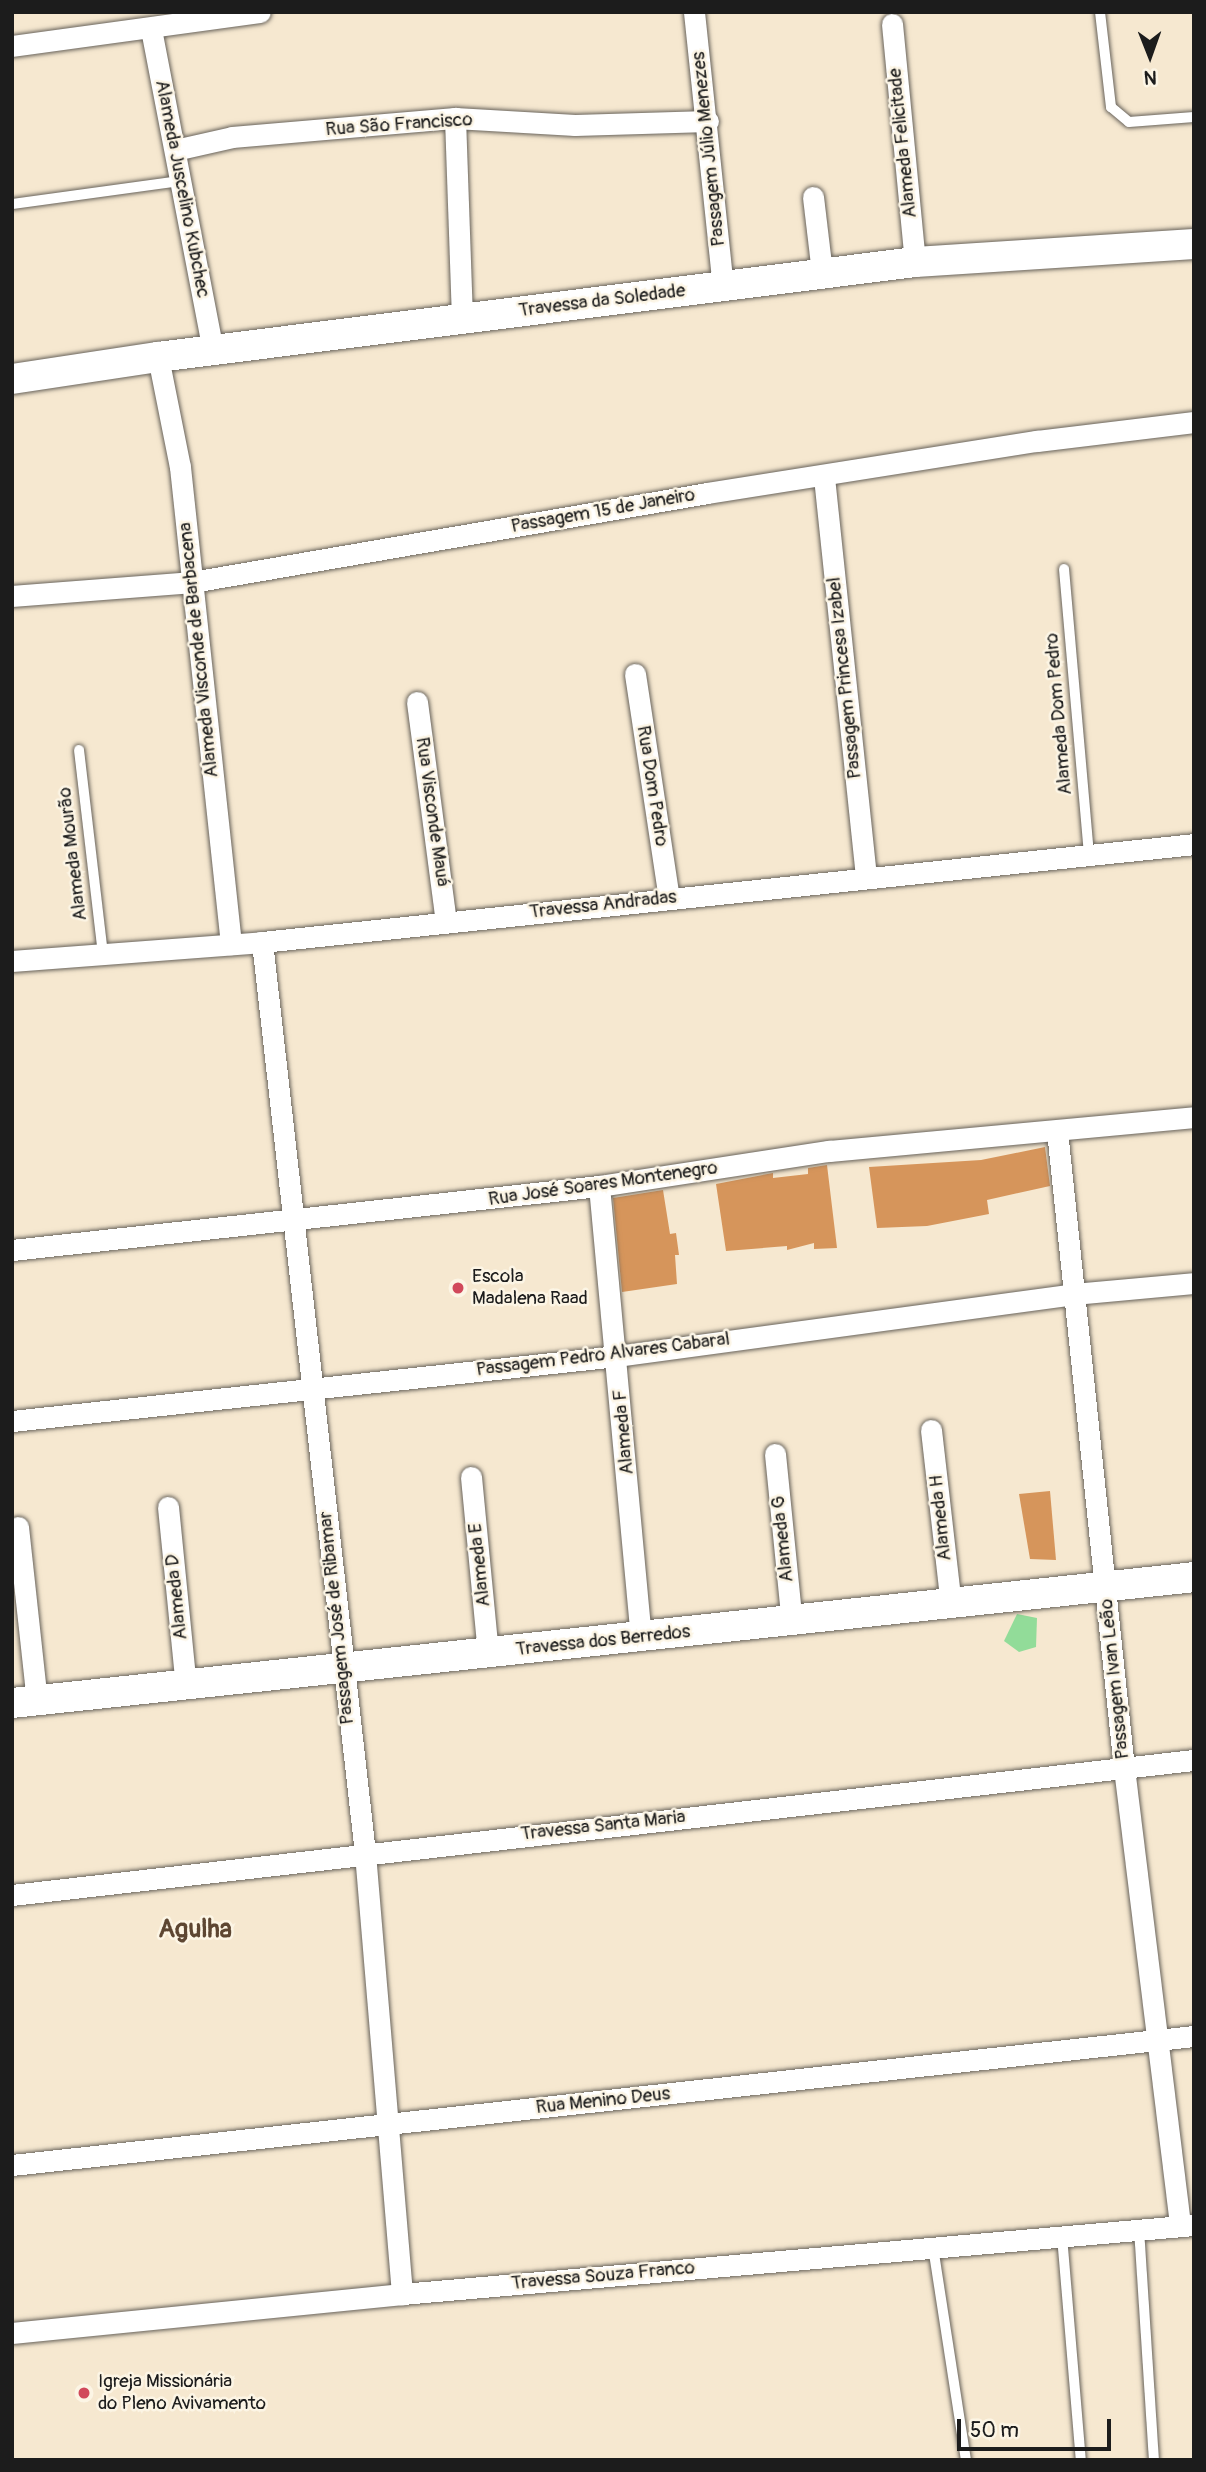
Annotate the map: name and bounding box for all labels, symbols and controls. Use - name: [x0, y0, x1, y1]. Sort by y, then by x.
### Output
- north arrow: [1115, 21, 1185, 91]
- street label: Passagem Júlio Menezes: [687, 50, 731, 248]
- text: N: [1144, 65, 1157, 89]
- street label: Alameda Felicitade: [884, 67, 922, 219]
- street label: Alameda Juscelino Kubchec: [150, 78, 214, 300]
- street label: Rua São Francisco: [325, 108, 473, 142]
- street label: Travessa da Soledade: [517, 279, 687, 323]
- street label: Passagem 15 de Janeiro: [509, 484, 697, 538]
- street label: Alameda Visconde de Barbacena: [174, 521, 224, 779]
- street label: Passagem Princesa Izabel: [823, 576, 867, 780]
- street label: Alameda Dom Pedro: [1041, 632, 1077, 796]
- street label: Rua Dom Pedro: [631, 724, 673, 848]
- street label: Rua Visconde Mauá: [410, 736, 454, 888]
- street label: Alameda Mourão: [53, 786, 93, 922]
- street label: Travessa Andradas: [528, 886, 678, 924]
- street label: Rua José Soares Montenegro: [487, 1157, 719, 1211]
- place label: Escola Madalena Raad: [472, 1266, 588, 1310]
- marker: Escola Madalena Raad: [450, 1280, 466, 1296]
- street label: Passagem Pedro Alvares Cabaral: [475, 1328, 731, 1382]
- street label: Alameda F: [609, 1388, 639, 1476]
- street label: Alameda H: [925, 1474, 957, 1562]
- street label: Alameda G: [767, 1495, 799, 1583]
- street label: Passagem José de Ribamar: [314, 1510, 360, 1726]
- street label: Alameda E: [464, 1522, 496, 1608]
- street label: Alameda D: [161, 1553, 193, 1641]
- street label: Passagem Ivan Leão: [1095, 1598, 1135, 1760]
- street label: Travessa dos Berredos: [515, 1620, 691, 1662]
- street label: Travessa Santa Maria: [520, 1806, 686, 1846]
- district label: Agulha: [158, 1914, 232, 1946]
- street label: Rua Menino Deus: [535, 2083, 671, 2119]
- street label: Travessa Souza Franco: [510, 2257, 696, 2295]
- place label: Igreja Missionária do Pleno Avivamento: [98, 2371, 266, 2415]
- marker: Igreja Missionária do Pleno Avivamento: [76, 2385, 92, 2401]
- scale bar: [961, 2406, 1115, 2450]
- text: 50 m: [970, 2417, 1019, 2444]

